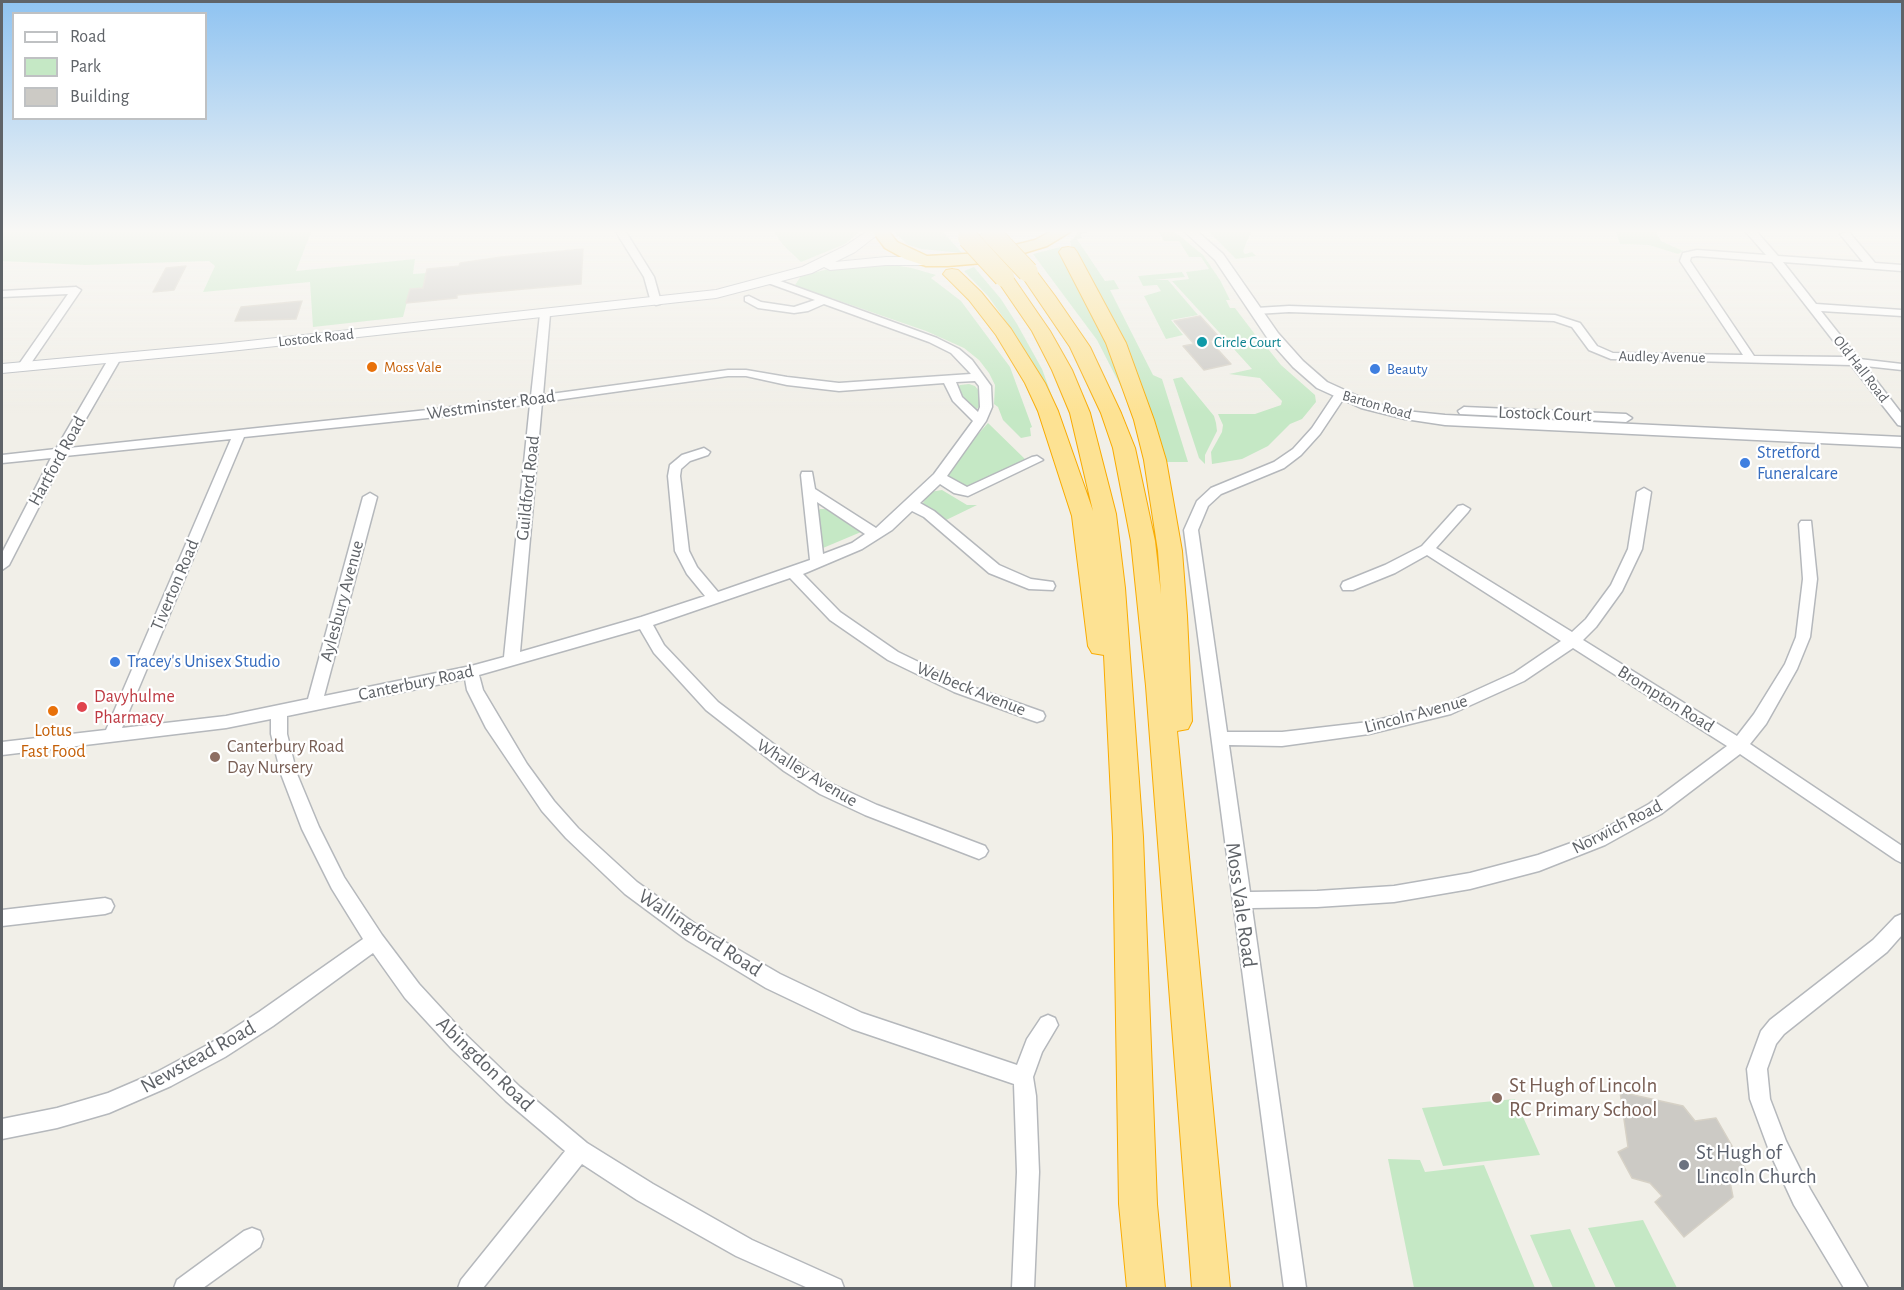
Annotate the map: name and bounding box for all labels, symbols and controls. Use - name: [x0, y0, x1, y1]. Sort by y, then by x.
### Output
- legend: [12, 12, 207, 120]
- text: Road: [70, 28, 106, 46]
- text: Park: [70, 58, 101, 76]
- text: Building: [70, 88, 129, 106]
- street label: Lostock Road: [277, 325, 355, 351]
- street label: Old Hall Road: [1829, 332, 1893, 406]
- place label: Circle Court: [1214, 333, 1281, 351]
- marker: Circle Court: [1195, 335, 1209, 349]
- street label: Audley Avenue: [1618, 347, 1706, 367]
- place label: Moss Vale: [384, 358, 442, 376]
- marker: Moss Vale: [365, 360, 379, 374]
- place label: Beauty: [1387, 360, 1428, 378]
- marker: Beauty: [1368, 362, 1382, 376]
- street label: Westminster Road: [426, 385, 556, 425]
- street label: Barton Road: [1340, 386, 1414, 424]
- street label: Lostock Court: [1498, 402, 1592, 426]
- street label: Hartford Road: [23, 412, 91, 510]
- street label: Guildford Road: [512, 434, 544, 542]
- place label: Stretford Funeralcare: [1757, 442, 1838, 484]
- marker: Stretford Funeralcare: [1738, 456, 1752, 470]
- street label: Tiverton Road: [146, 536, 204, 634]
- street label: Aylesbury Avenue: [315, 538, 369, 664]
- place label: Tracey's Unisex Studio: [127, 651, 280, 673]
- marker: Tracey's Unisex Studio: [108, 655, 122, 669]
- street label: Welbeck Avenue: [913, 657, 1029, 721]
- street label: Canterbury Road: [356, 660, 476, 706]
- street label: Brompton Road: [1614, 661, 1718, 737]
- place label: Davyhulme Pharmacy: [94, 686, 175, 728]
- street label: Lincoln Avenue: [1362, 690, 1470, 738]
- marker: Davyhulme Pharmacy: [75, 700, 89, 714]
- marker: Lotus Fast Food: [46, 704, 60, 718]
- place label: Lotus Fast Food: [20, 720, 86, 762]
- street label: Whalley Avenue: [753, 734, 861, 812]
- place label: Canterbury Road Day Nursery: [227, 736, 344, 778]
- marker: Canterbury Road Day Nursery: [208, 750, 222, 764]
- street label: Norwich Road: [1568, 795, 1666, 859]
- street label: Moss Vale Road: [1220, 841, 1262, 969]
- street label: Wallingford Road: [633, 884, 767, 982]
- street label: Abingdon Road: [431, 1011, 539, 1117]
- street label: Newstead Road: [136, 1015, 260, 1099]
- place label: St Hugh of Lincoln RC Primary School: [1509, 1073, 1657, 1123]
- marker: St Hugh of Lincoln RC Primary School: [1490, 1091, 1504, 1105]
- place label: St Hugh of Lincoln Church: [1696, 1140, 1817, 1190]
- marker: St Hugh of Lincoln Church: [1677, 1158, 1691, 1172]

